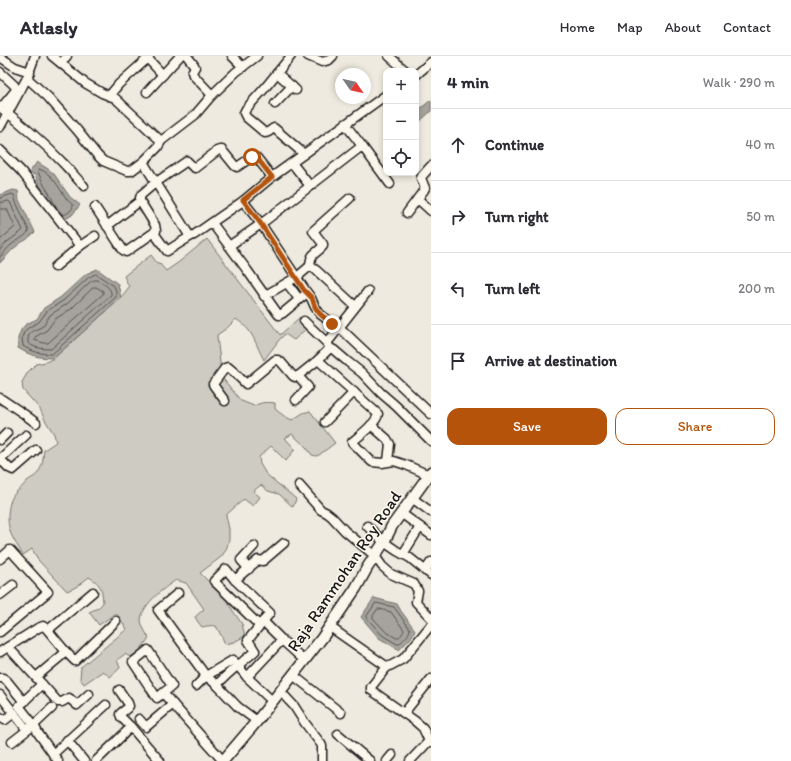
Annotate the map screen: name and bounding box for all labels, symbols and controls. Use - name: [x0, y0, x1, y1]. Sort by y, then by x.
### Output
- text: Atlasly: [20, 16, 77, 39]
- text: Home: [560, 19, 595, 36]
- text: Map: [617, 19, 643, 36]
- text: About: [665, 19, 701, 36]
- text: Contact: [723, 19, 771, 36]
- north arrow: [335, 68, 371, 104]
- map controls: [383, 68, 419, 176]
- button: +: [383, 68, 419, 104]
- text: 4 min: [447, 72, 489, 92]
- text: Walk · 290 m: [703, 75, 775, 90]
- button: −: [383, 104, 419, 140]
- icon: ahead: [447, 134, 469, 156]
- text: Continue: [485, 136, 544, 154]
- text: 40 m: [745, 137, 775, 152]
- button: locate: [383, 140, 419, 176]
- route start: [243, 148, 261, 166]
- icon: right: [447, 206, 469, 228]
- text: Turn right: [485, 208, 549, 226]
- text: 50 m: [746, 209, 775, 224]
- icon: left: [447, 278, 469, 300]
- text: Turn left: [485, 280, 540, 298]
- text: 200 m: [738, 281, 775, 296]
- route end: [323, 315, 341, 333]
- icon: arrive: [447, 350, 469, 372]
- text: Arrive at destination: [485, 352, 617, 370]
- button: Save: [447, 408, 607, 445]
- button: Share: [615, 408, 775, 445]
- street label: Raja Rammohan Roy Road: [283, 486, 406, 655]

